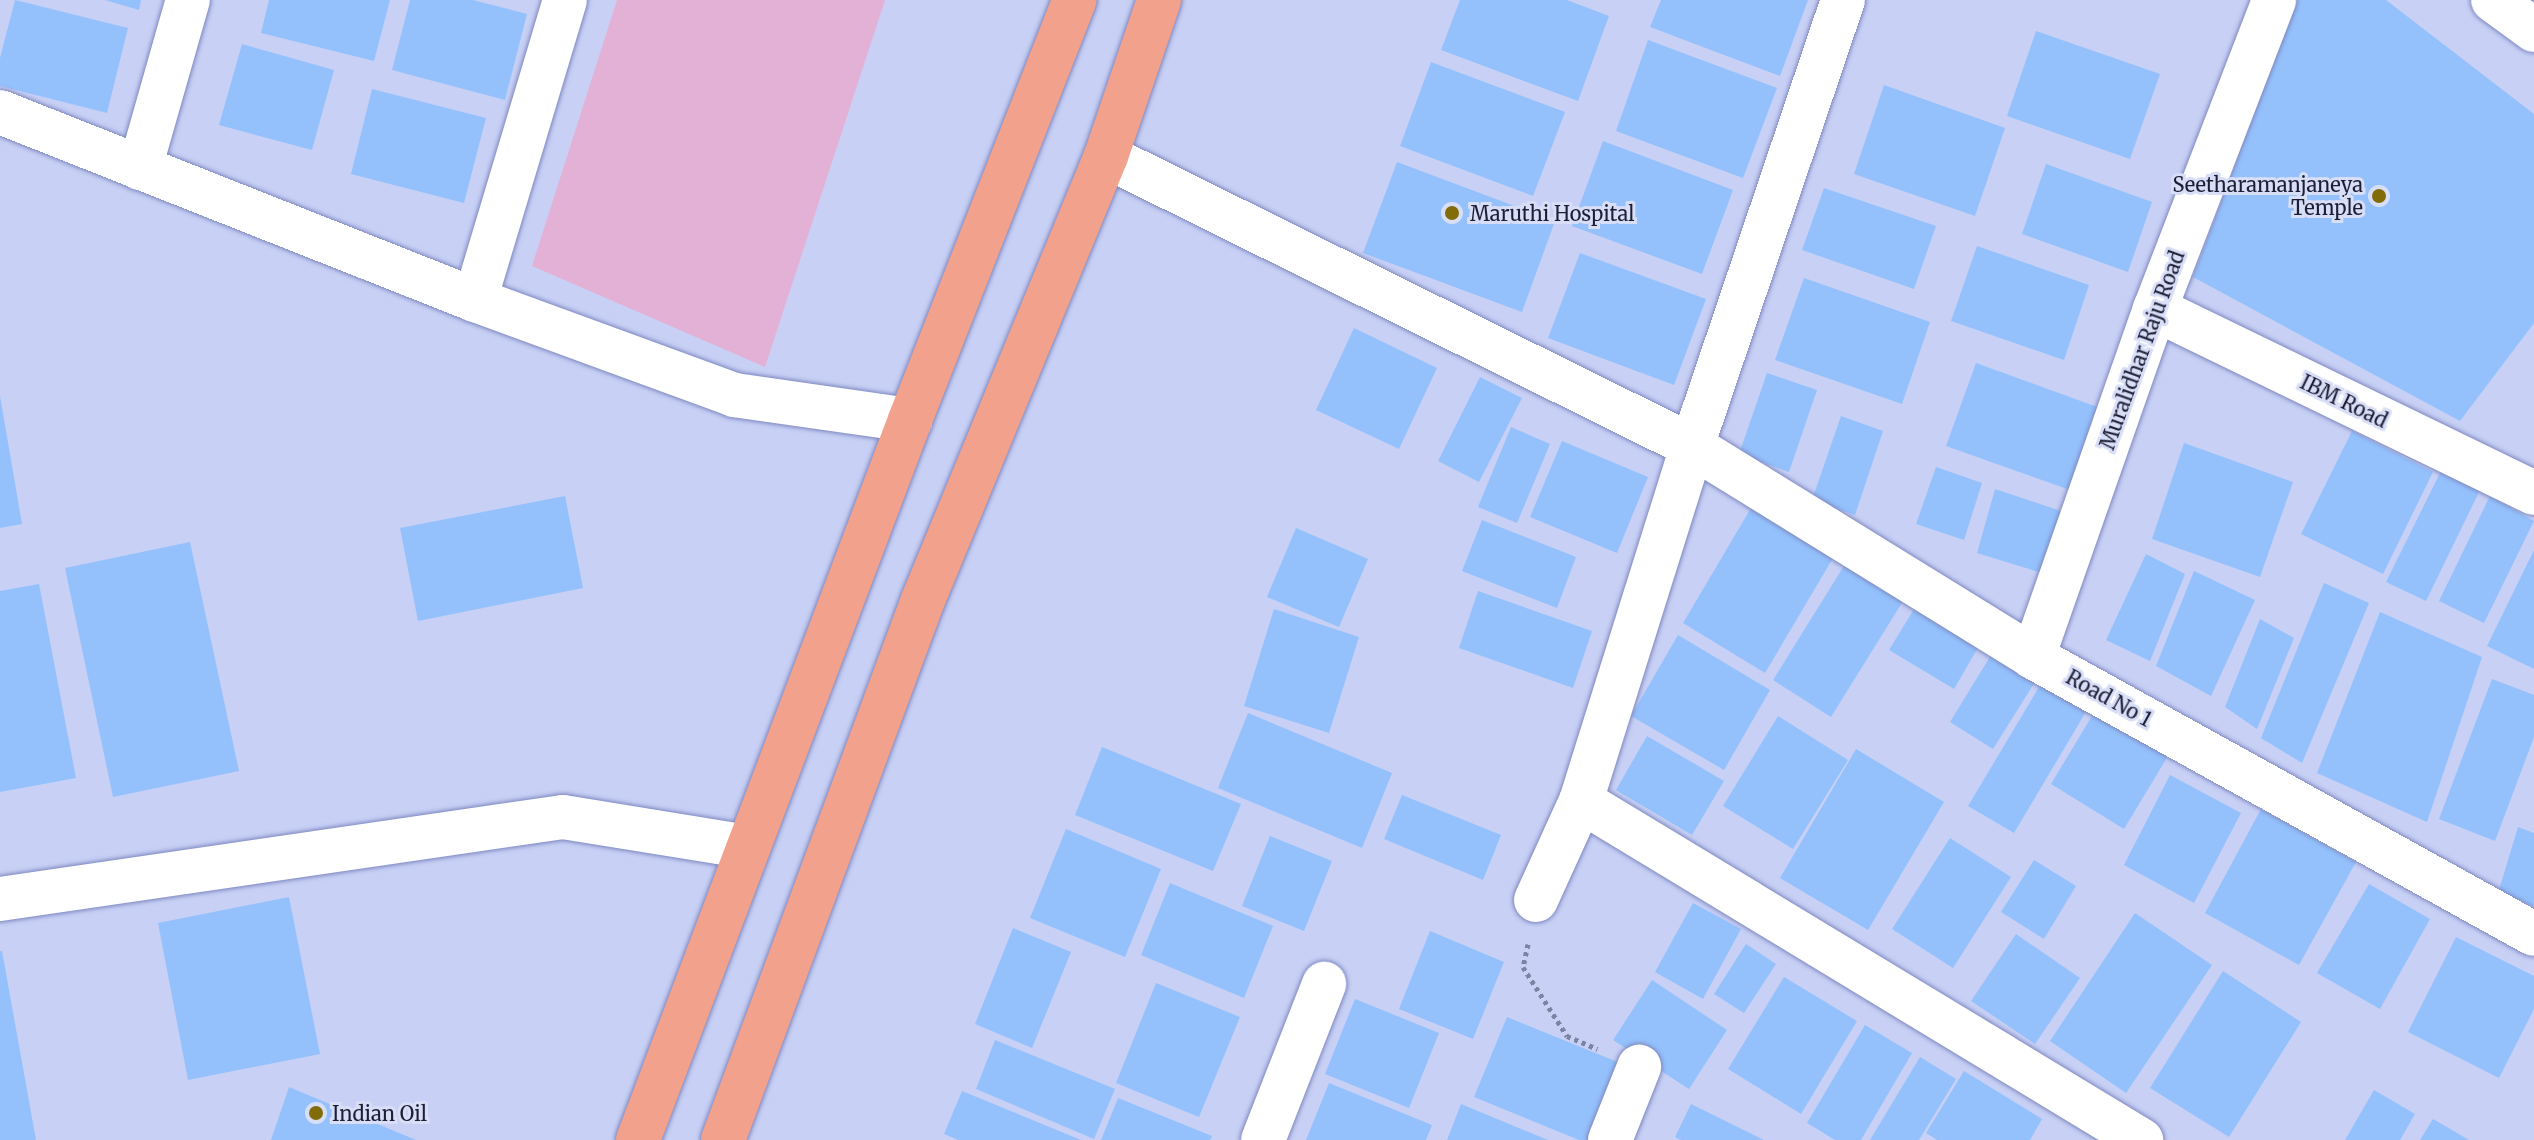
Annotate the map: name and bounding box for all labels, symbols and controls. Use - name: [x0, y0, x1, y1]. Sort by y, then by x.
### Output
- place label: Seetharamanjaneya Temple: [2172, 172, 2363, 219]
- marker: Seetharamanjaneya Temple: [2370, 187, 2388, 205]
- place label: Maruthi Hospital: [1470, 201, 1634, 225]
- marker: Maruthi Hospital: [1441, 202, 1463, 224]
- street label: Muralidhar Raju Road: [2095, 247, 2189, 453]
- street label: IBM Road: [2297, 370, 2391, 432]
- street label: Road No 1: [2062, 665, 2156, 731]
- place label: Indian Oil: [332, 1101, 427, 1125]
- marker: Indian Oil: [307, 1104, 325, 1122]

